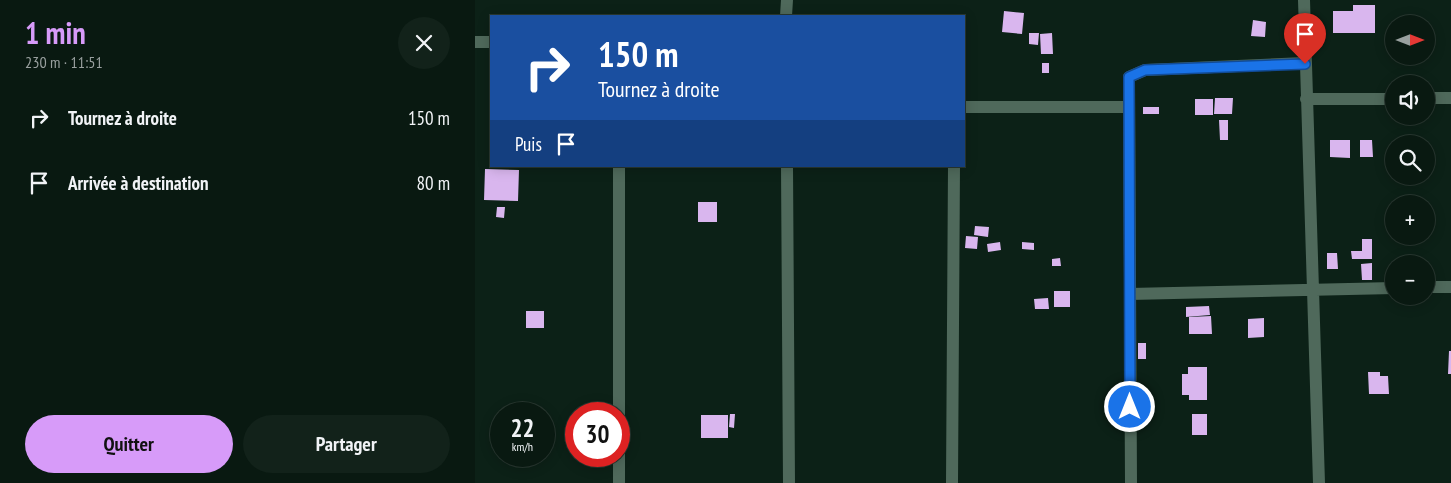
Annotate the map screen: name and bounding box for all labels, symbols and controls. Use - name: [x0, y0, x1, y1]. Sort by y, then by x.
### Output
- text: 1 min: [25, 13, 86, 52]
- pin: [1284, 13, 1326, 64]
- north arrow: [1385, 15, 1435, 65]
- map controls: [1385, 15, 1435, 305]
- button: close: [398, 17, 450, 69]
- icon: arrive: [1291, 20, 1319, 48]
- text: 150 m: [598, 31, 679, 77]
- icon: right: [515, 35, 580, 100]
- text: 230 m · 11:51: [25, 52, 103, 72]
- text: Tournez à droite: [598, 75, 720, 103]
- button: sound: [1385, 75, 1435, 125]
- icon: right: [25, 104, 53, 132]
- text: Tournez à droite: [68, 106, 177, 130]
- text: 150 m: [408, 106, 450, 130]
- icon: arrive: [552, 130, 580, 158]
- text: Puis: [515, 132, 542, 156]
- button: search: [1385, 135, 1435, 185]
- icon: arrive: [25, 169, 53, 197]
- text: Arrivée à destination: [68, 171, 209, 195]
- text: 80 m: [417, 171, 450, 195]
- button: +: [1385, 195, 1435, 245]
- button: −: [1385, 255, 1435, 305]
- position arrow: [1103, 380, 1155, 432]
- speed limit sign: 30: [565, 402, 630, 467]
- text: 22: [511, 412, 534, 444]
- button: Quitter: [25, 415, 233, 473]
- button: Partager: [243, 415, 450, 473]
- text: km/h: [512, 439, 533, 454]

